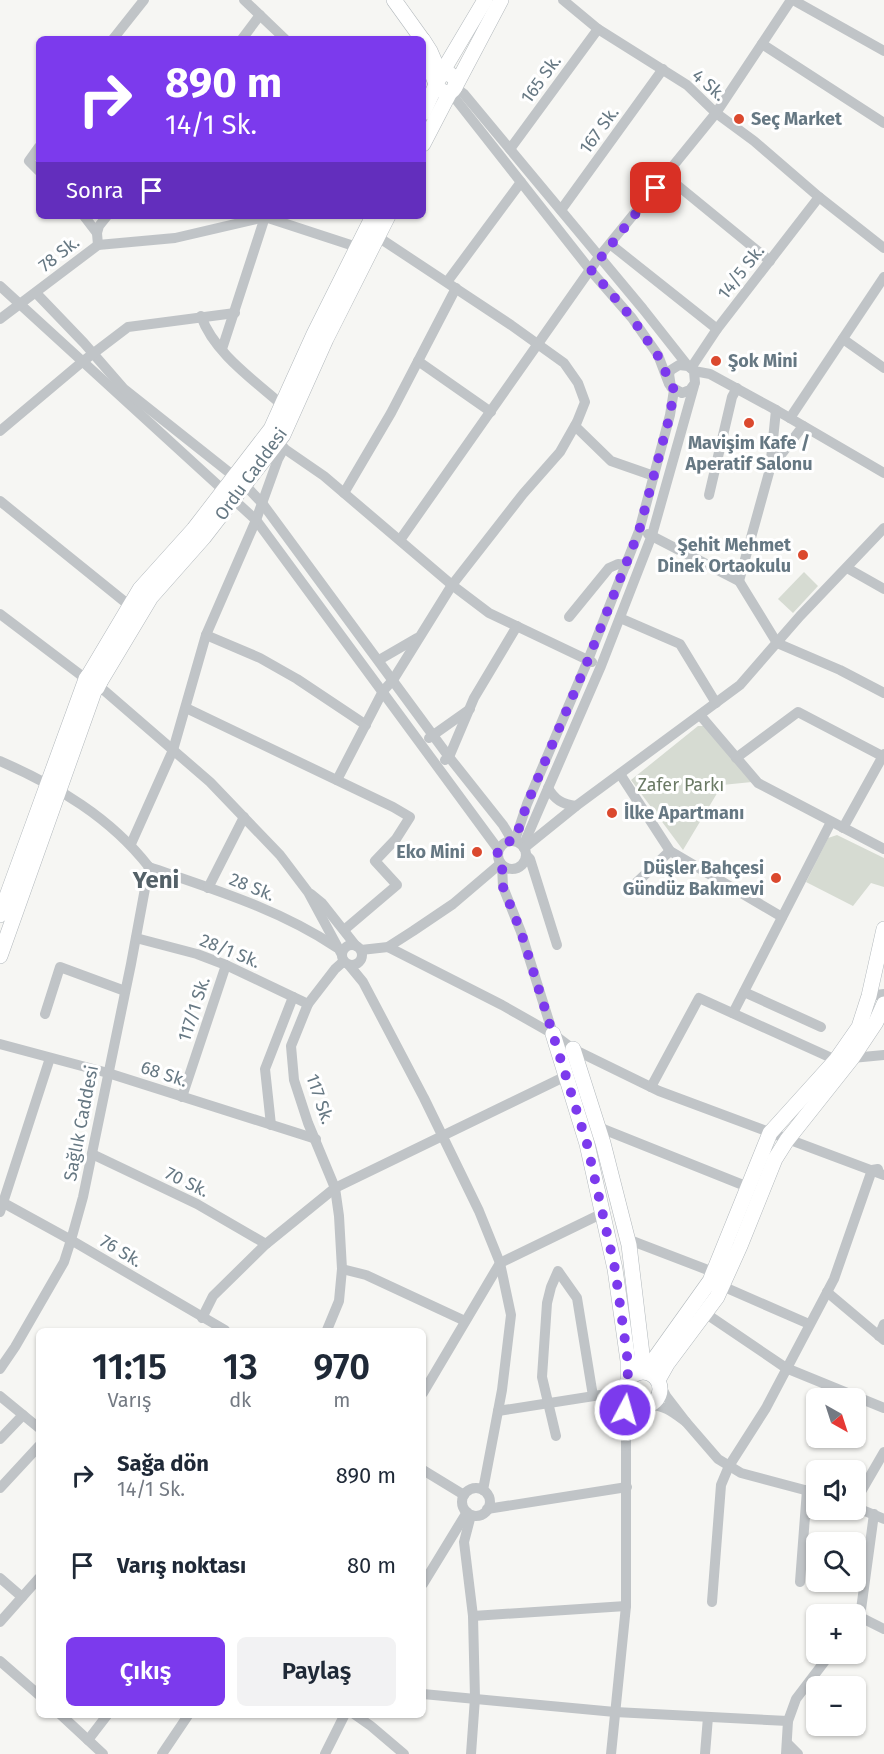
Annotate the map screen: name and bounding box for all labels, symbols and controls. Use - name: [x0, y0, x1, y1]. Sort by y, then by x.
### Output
- street label: 165 Sk.: [516, 50, 566, 108]
- text: 890 m: [165, 58, 282, 108]
- icon: right: [66, 60, 144, 138]
- street label: 4 Sk.: [688, 64, 730, 106]
- street label: 167 Sk.: [574, 102, 624, 158]
- place label: Seç Market: [751, 108, 843, 130]
- text: 14/1 Sk.: [165, 109, 257, 141]
- marker: Seç Market: [732, 112, 746, 126]
- pin: [630, 162, 681, 213]
- icon: arrive: [639, 171, 672, 204]
- icon: arrive: [135, 174, 168, 207]
- text: Sonra: [66, 177, 123, 204]
- street label: 78 Sk.: [34, 231, 84, 277]
- street label: 14/5 Sk.: [713, 240, 769, 304]
- place label: Şok Mini: [728, 350, 798, 372]
- marker: Şok Mini: [709, 354, 723, 368]
- marker: Mavişim Kafe / Aperatif Salonu: [742, 416, 756, 430]
- street label: Ordu Caddesi: [210, 423, 292, 525]
- place label: Mavişim Kafe / Aperatif Salonu: [685, 432, 812, 475]
- place label: Şehit Mehmet Dinek Ortaokulu: [657, 534, 792, 577]
- marker: Şehit Mehmet Dinek Ortaokulu: [796, 548, 810, 562]
- park label: Zafer Parkı: [638, 774, 724, 796]
- place label: İlke Apartmanı: [624, 802, 744, 824]
- marker: İlke Apartmanı: [605, 806, 619, 820]
- place label: Eko Mini: [396, 841, 465, 863]
- marker: Eko Mini: [470, 845, 484, 859]
- place label: Düşler Bahçesi Gündüz Bakımevi: [623, 857, 764, 900]
- district label: Yeni: [132, 866, 179, 894]
- street label: 28 Sk.: [226, 868, 278, 906]
- marker: Düşler Bahçesi Gündüz Bakımevi: [769, 871, 783, 885]
- street label: 28/1 Sk.: [197, 929, 263, 973]
- street label: 117/1 Sk.: [173, 974, 215, 1044]
- street label: 68 Sk.: [138, 1056, 190, 1092]
- street label: Sağlık Caddesi: [59, 1063, 103, 1183]
- street label: 117 Sk.: [301, 1071, 339, 1127]
- street label: 70 Sk.: [161, 1162, 213, 1202]
- street label: 76 Sk.: [96, 1230, 146, 1272]
- text: 11:15: [92, 1345, 167, 1389]
- text: 13: [223, 1345, 258, 1389]
- text: 970: [314, 1345, 370, 1389]
- position arrow: [593, 1378, 657, 1442]
- text: Varış: [107, 1388, 151, 1412]
- text: dk: [229, 1388, 251, 1412]
- text: m: [333, 1388, 350, 1412]
- north arrow: [806, 1388, 866, 1448]
- map controls: [806, 1388, 866, 1736]
- text: Sağa dön: [117, 1450, 209, 1477]
- icon: right: [66, 1459, 99, 1492]
- button: sound: [806, 1460, 866, 1520]
- text: 890 m: [336, 1462, 396, 1489]
- text: 14/1 Sk.: [117, 1477, 185, 1501]
- button: search: [806, 1532, 866, 1592]
- icon: arrive: [66, 1549, 99, 1582]
- text: Varış noktası: [117, 1552, 246, 1579]
- text: 80 m: [347, 1552, 396, 1579]
- button: +: [806, 1604, 866, 1664]
- button: Çıkış: [66, 1637, 225, 1706]
- button: Paylaş: [237, 1637, 396, 1706]
- button: −: [806, 1676, 866, 1736]

